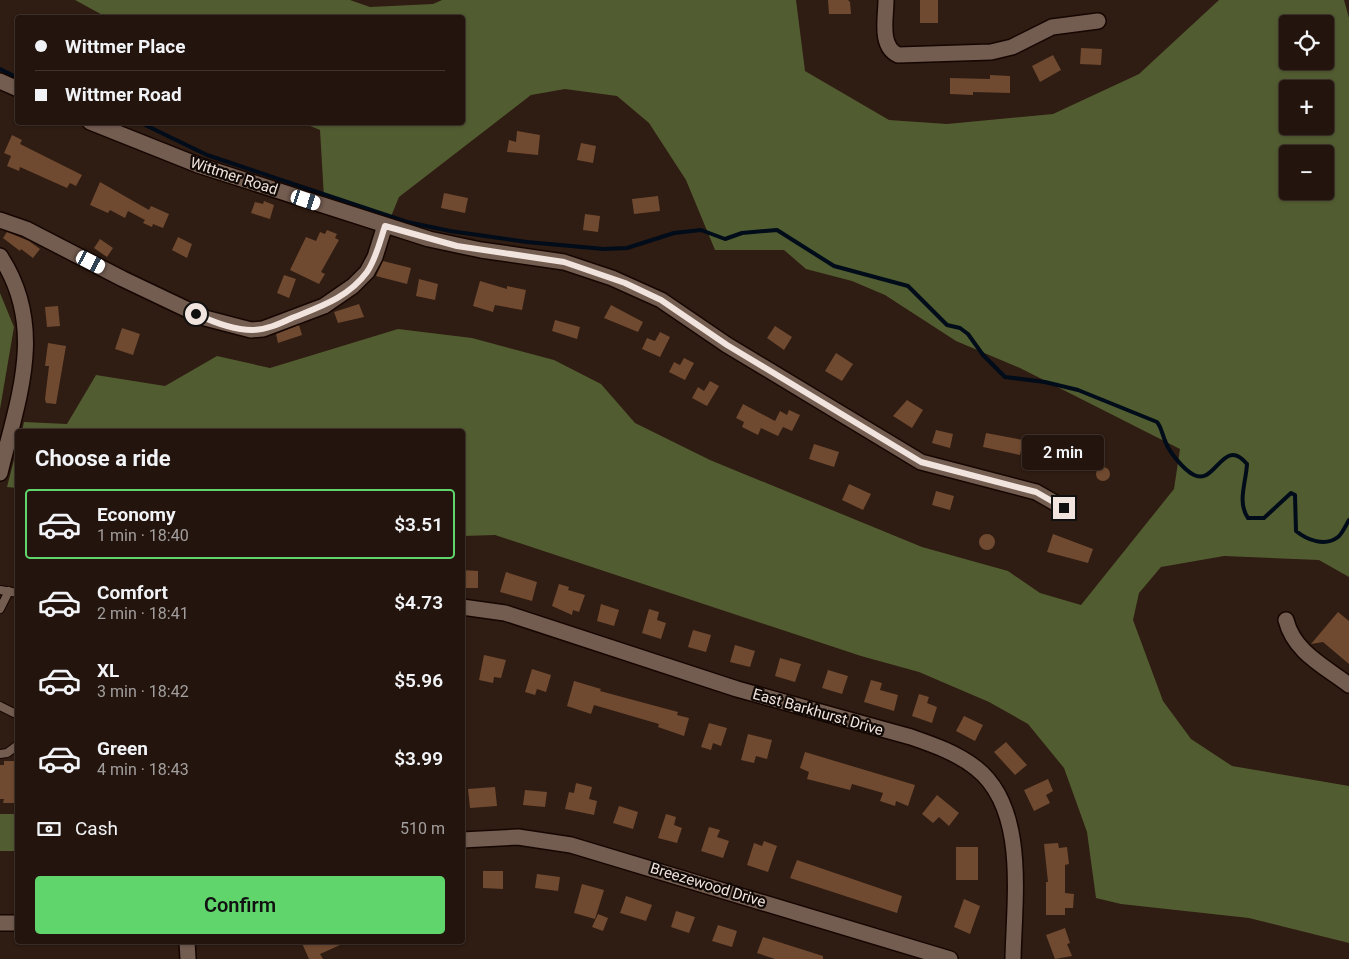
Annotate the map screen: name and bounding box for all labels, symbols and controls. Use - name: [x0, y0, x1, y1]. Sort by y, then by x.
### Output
- map controls: [1279, 15, 1334, 200]
- button: locate: [1279, 15, 1334, 70]
- text: Wittmer Place: [65, 35, 186, 58]
- button: +: [1279, 80, 1334, 135]
- text: Wittmer Road: [65, 83, 182, 106]
- button: −: [1279, 145, 1334, 200]
- street label: Wittmer Road: [188, 153, 280, 199]
- car: [289, 188, 322, 212]
- car: [74, 249, 107, 275]
- route start: [185, 303, 207, 325]
- callout: 2 min: [1023, 436, 1105, 470]
- text: 2 min: [1043, 443, 1083, 462]
- text: Choose a ride: [35, 446, 171, 471]
- route end: [1053, 497, 1075, 519]
- icon: car: [37, 502, 82, 547]
- text: Economy: [97, 503, 176, 526]
- text: $3.51: [394, 513, 443, 536]
- text: 1 min · 18:40: [97, 526, 189, 545]
- icon: car: [37, 580, 82, 625]
- text: Comfort: [97, 581, 168, 604]
- text: $4.73: [394, 591, 443, 614]
- text: 2 min · 18:41: [97, 604, 189, 623]
- icon: car: [37, 658, 82, 703]
- text: XL: [97, 659, 119, 682]
- text: $5.96: [394, 669, 443, 692]
- text: 3 min · 18:42: [97, 682, 189, 701]
- street label: East Barkhurst Drive: [751, 685, 885, 739]
- icon: car: [37, 736, 82, 781]
- text: Green: [97, 737, 148, 760]
- text: $3.99: [394, 747, 443, 770]
- text: 4 min · 18:43: [97, 760, 189, 779]
- icon: cash: [35, 815, 63, 843]
- text: Cash: [75, 817, 118, 840]
- text: 510 m: [400, 819, 445, 838]
- street label: Breezewood Drive: [648, 859, 768, 911]
- button: Confirm: [35, 876, 445, 934]

